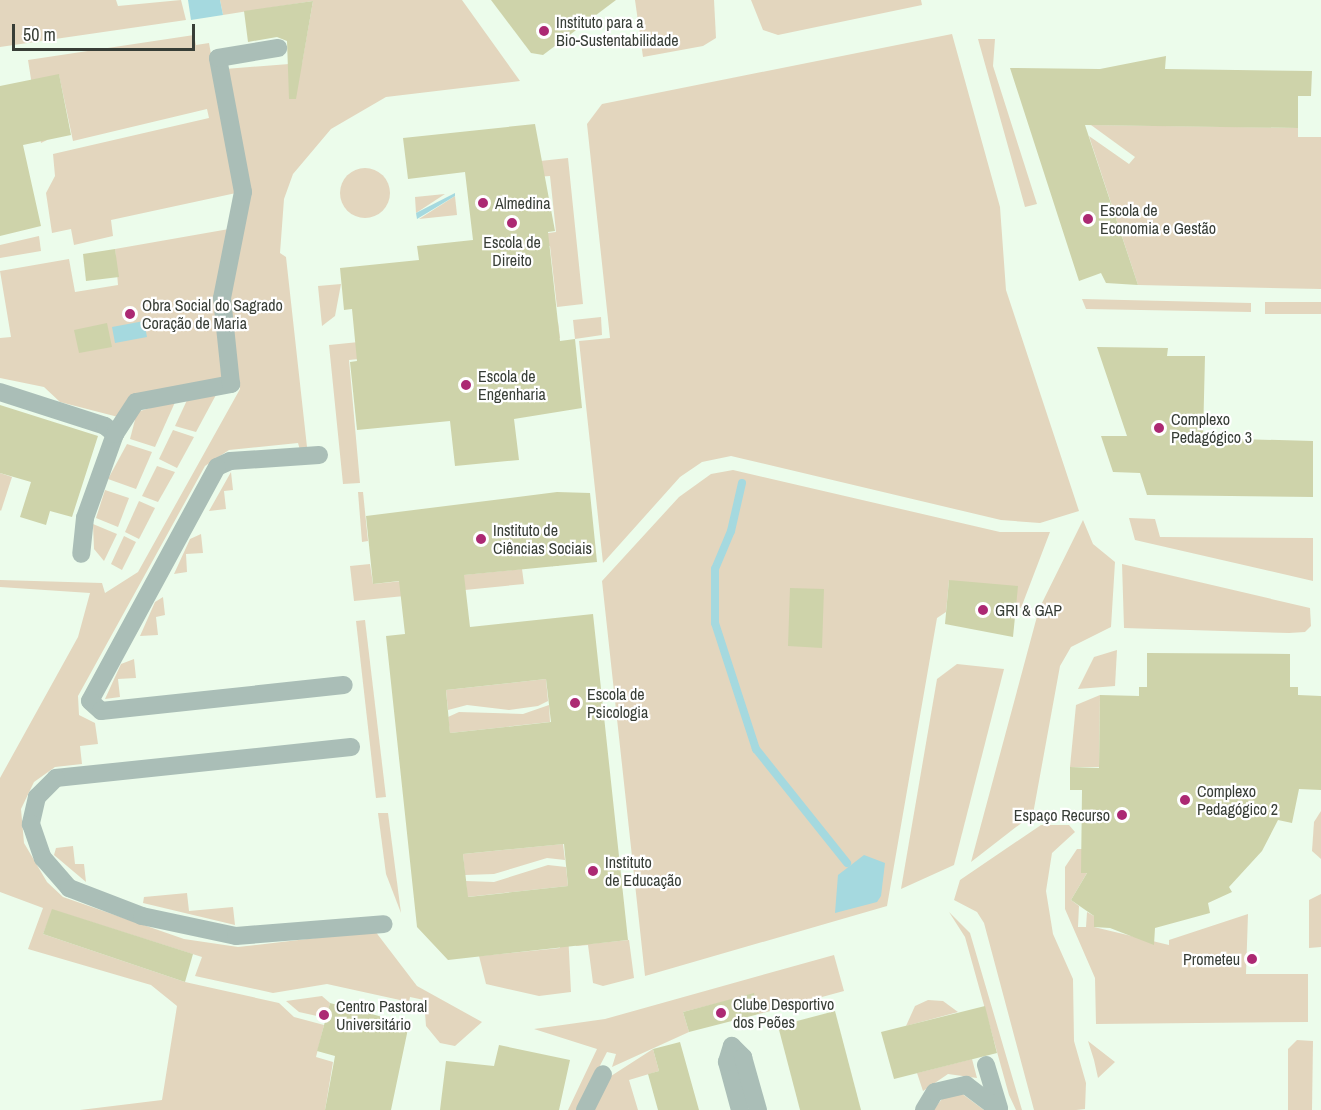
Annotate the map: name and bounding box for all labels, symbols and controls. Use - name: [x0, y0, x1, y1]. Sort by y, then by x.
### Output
- scale bar: [15, 12, 198, 50]
- place label: Instituto para a Bio-Sustentabilidade: [556, 12, 679, 50]
- text: 50 m: [23, 22, 56, 47]
- marker: Instituto para a Bio-Sustentabilidade: [537, 24, 551, 38]
- place label: Almedina: [495, 193, 550, 213]
- marker: Almedina: [476, 196, 490, 210]
- place label: Escola de Economia e Gestão: [1100, 200, 1216, 238]
- marker: Escola de Economia e Gestão: [1081, 212, 1095, 226]
- marker: Escola de Direito: [505, 216, 519, 230]
- place label: Escola de Direito: [483, 232, 541, 270]
- place label: Obra Social do Sagrado Coração de Maria: [142, 295, 283, 333]
- marker: Obra Social do Sagrado Coração de Maria: [123, 307, 137, 321]
- place label: Escola de Engenharia: [478, 366, 546, 404]
- marker: Escola de Engenharia: [459, 378, 473, 392]
- place label: Complexo Pedagógico 3: [1171, 409, 1252, 447]
- marker: Complexo Pedagógico 3: [1152, 421, 1166, 435]
- place label: Instituto de Ciências Sociais: [493, 520, 592, 558]
- marker: Instituto de Ciências Sociais: [474, 532, 488, 546]
- place label: GRI & GAP: [995, 600, 1062, 620]
- marker: GRI & GAP: [976, 603, 990, 617]
- place label: Escola de Psicologia: [587, 684, 648, 722]
- marker: Escola de Psicologia: [568, 696, 582, 710]
- place label: Complexo Pedagógico 2: [1197, 781, 1278, 819]
- marker: Complexo Pedagógico 2: [1178, 793, 1192, 807]
- place label: Espaço Recurso: [1014, 805, 1110, 825]
- marker: Espaço Recurso: [1115, 808, 1129, 822]
- place label: Instituto de Educação: [605, 852, 682, 890]
- marker: Instituto de Educação: [586, 864, 600, 878]
- place label: Prometeu: [1183, 949, 1240, 969]
- marker: Prometeu: [1245, 952, 1259, 966]
- place label: Clube Desportivo dos Peões: [733, 994, 834, 1032]
- place label: Centro Pastoral Universitário: [336, 996, 427, 1034]
- marker: Clube Desportivo dos Peões: [714, 1006, 728, 1020]
- marker: Centro Pastoral Universitário: [317, 1008, 331, 1022]

